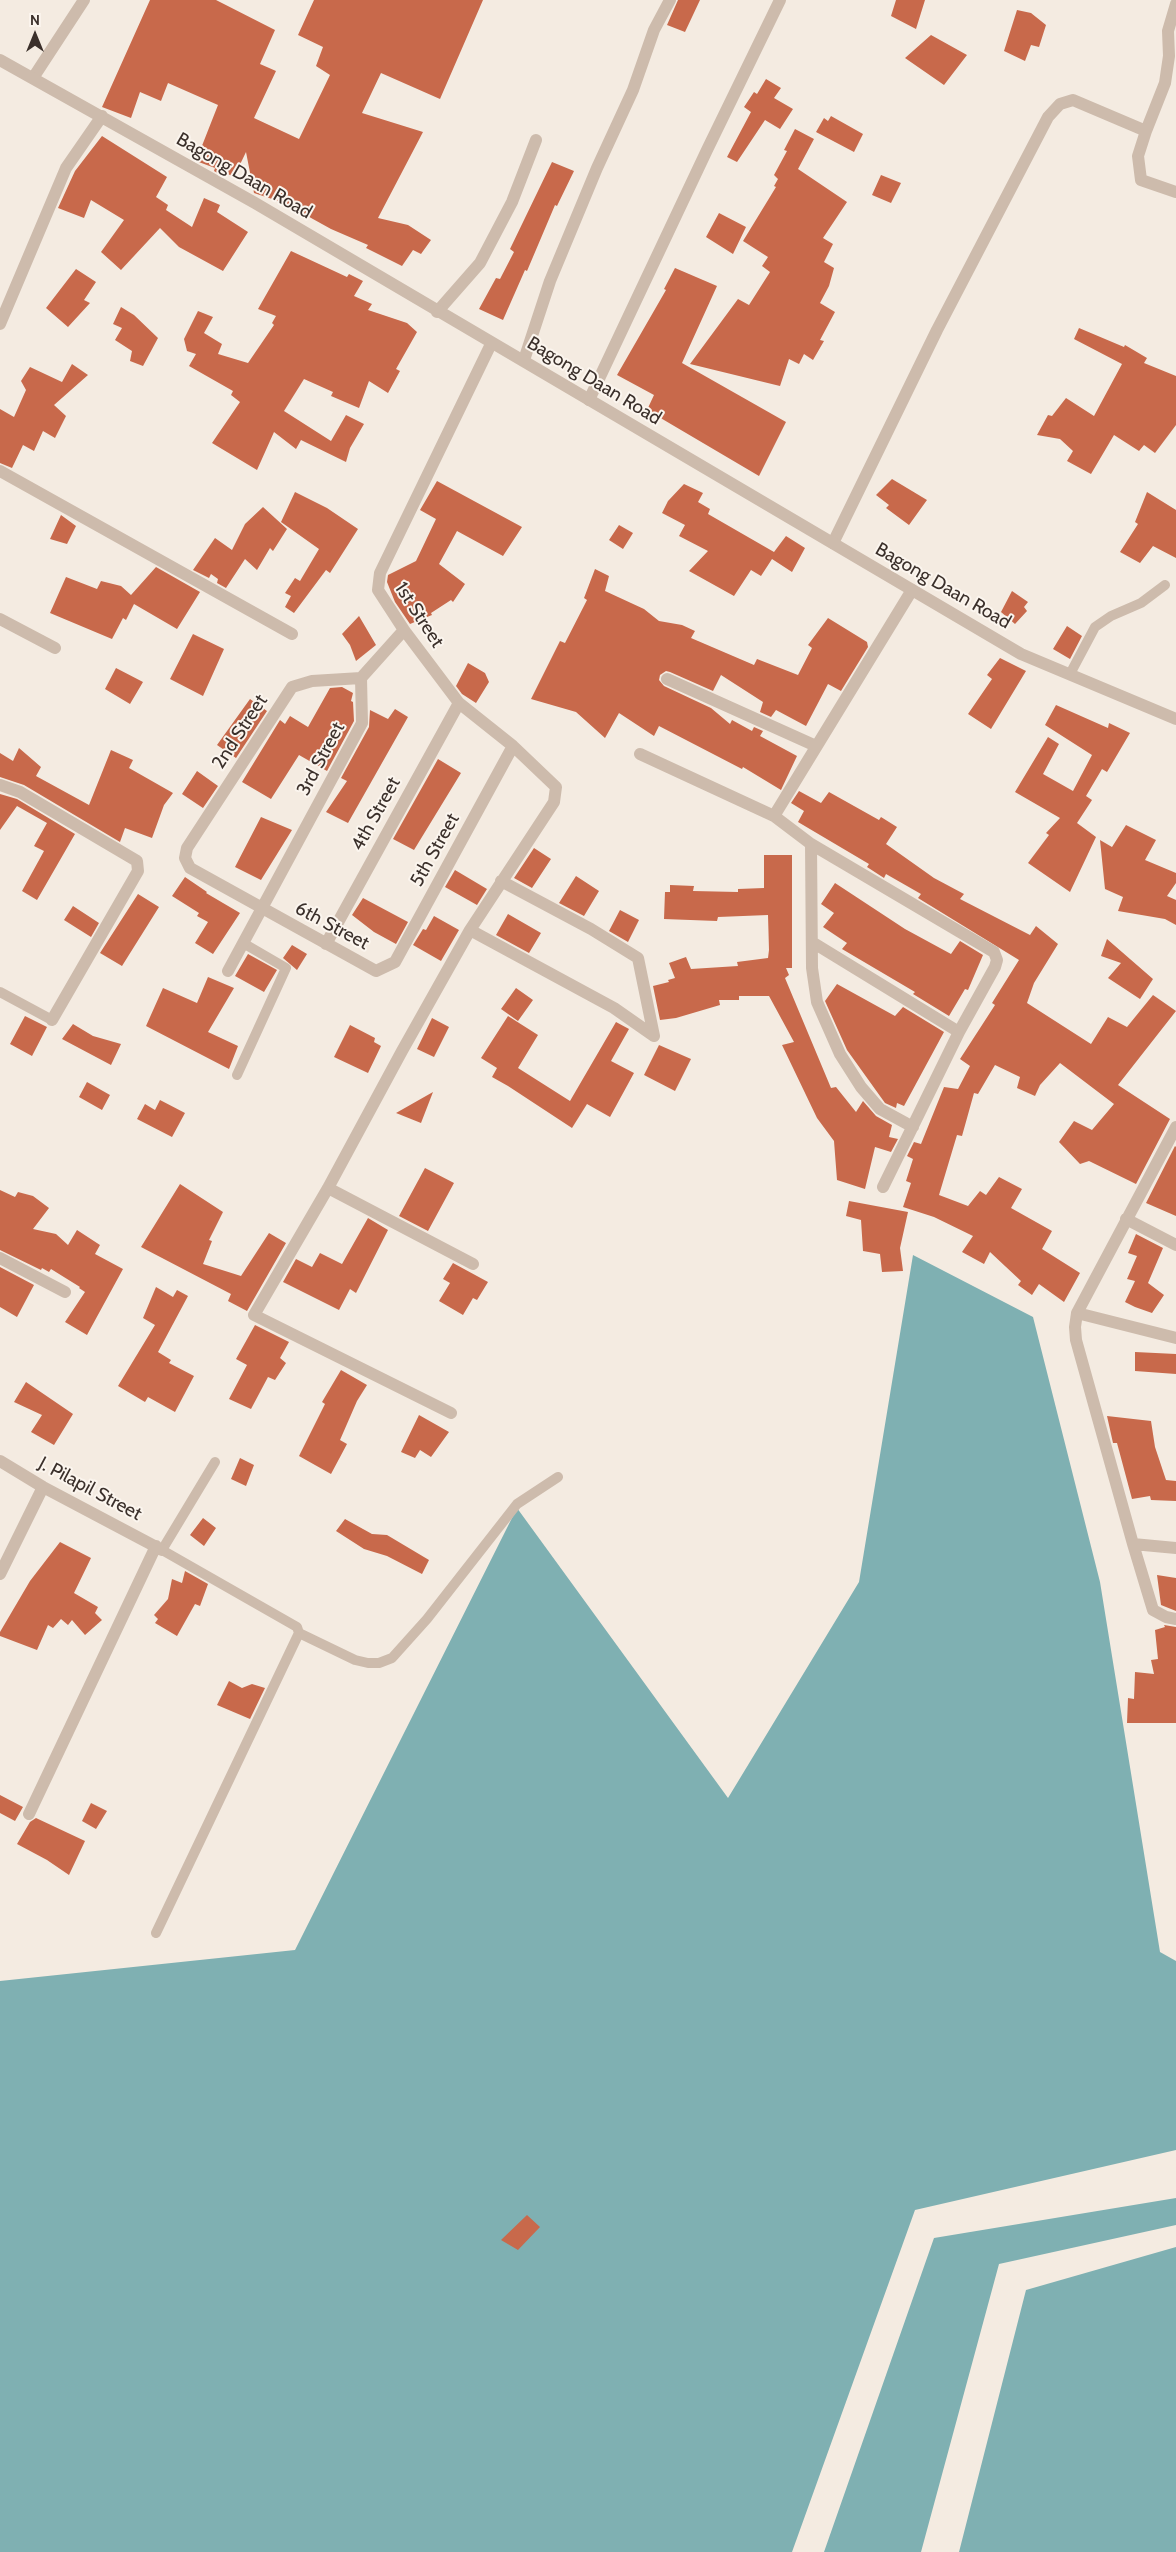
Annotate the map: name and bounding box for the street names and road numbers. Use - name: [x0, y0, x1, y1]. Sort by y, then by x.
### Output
- street label: Bagong Daan Road: [172, 128, 316, 224]
- street label: Bagong Daan Road: [523, 332, 665, 430]
- street label: Bagong Daan Road: [871, 538, 1015, 634]
- street label: 1st Street: [389, 578, 449, 652]
- street label: 2nd Street: [208, 690, 272, 774]
- street label: 3rd Street: [292, 718, 350, 800]
- street label: 4th Street: [346, 773, 406, 855]
- street label: 5th Street: [406, 809, 464, 891]
- street label: 6th Street: [291, 897, 373, 955]
- street label: J. Pilapil Street: [34, 1452, 146, 1526]

